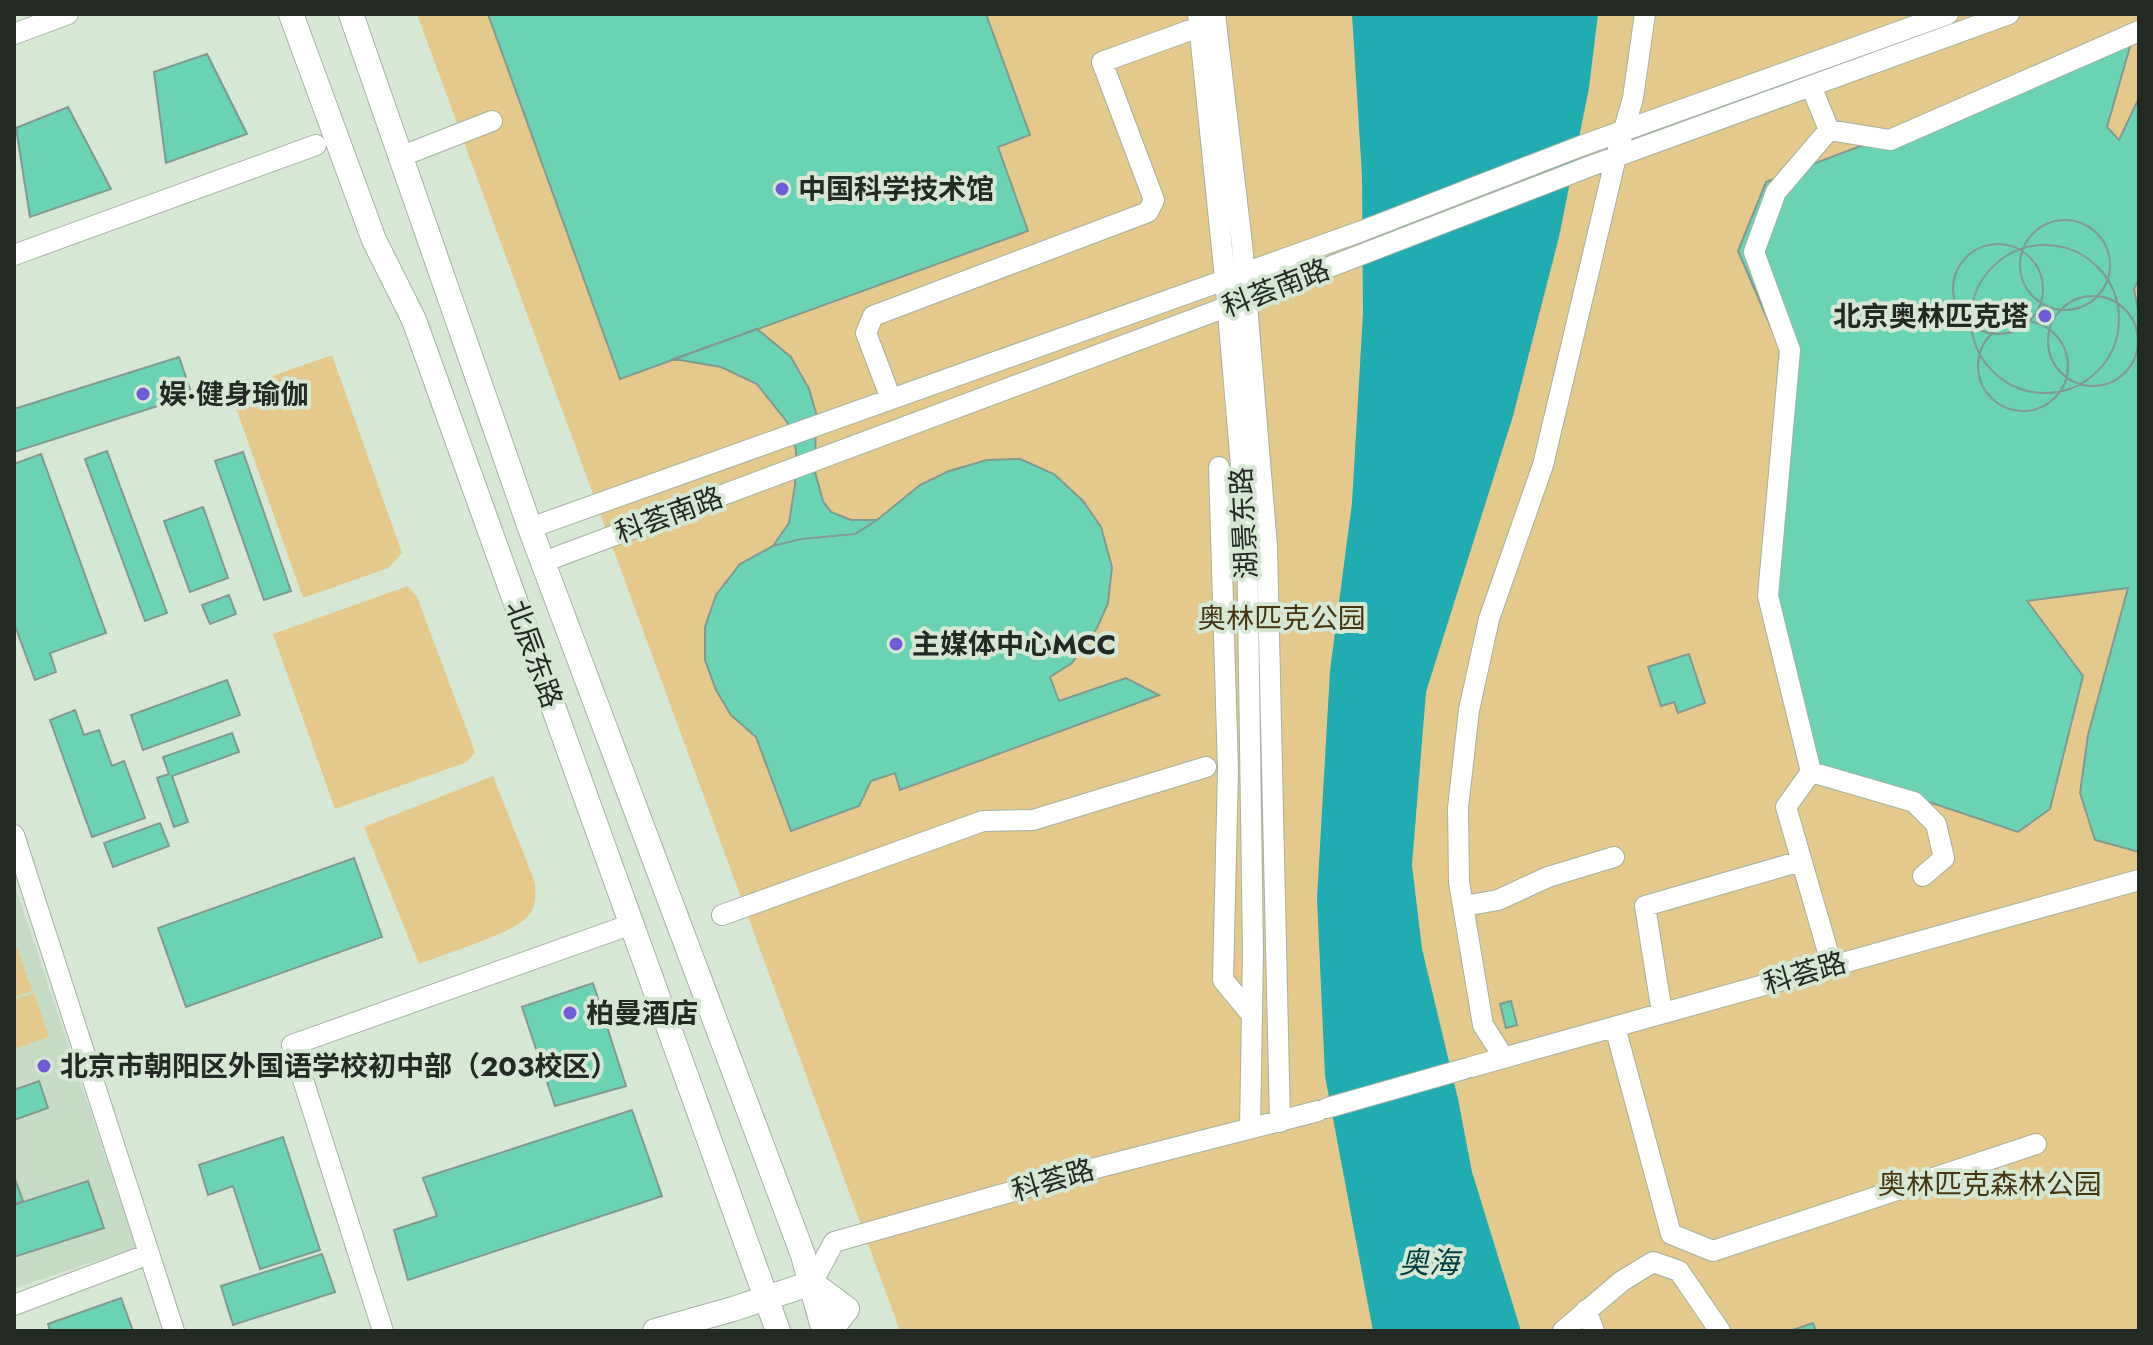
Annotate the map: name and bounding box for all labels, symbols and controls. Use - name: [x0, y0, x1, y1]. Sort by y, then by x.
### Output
- place label: 中国科学技术馆: [798, 169, 994, 210]
- marker: 中国科学技术馆: [773, 180, 791, 198]
- street label: 科荟南路: [1216, 249, 1336, 327]
- place label: 北京奥林匹克塔: [1833, 296, 2029, 337]
- marker: 北京奥林匹克塔: [2036, 307, 2054, 325]
- place label: 娱·健身瑜伽: [159, 374, 308, 415]
- marker: 娱·健身瑜伽: [134, 385, 152, 403]
- street label: 湖景东路: [1221, 466, 1267, 580]
- street label: 科荟南路: [609, 477, 729, 553]
- street label: 北辰东路: [496, 594, 572, 714]
- park label: 奥林匹克公园: [1198, 598, 1366, 639]
- place label: 主媒体中心MCC: [912, 624, 1116, 665]
- marker: 主媒体中心MCC: [887, 635, 905, 653]
- street label: 科荟路: [1759, 942, 1851, 1004]
- place label: 柏曼酒店: [586, 993, 698, 1034]
- marker: 柏曼酒店: [561, 1004, 579, 1022]
- place label: 北京市朝阳区外国语学校初中部（203校区）: [60, 1046, 618, 1087]
- marker: 北京市朝阳区外国语学校初中部（203校区）: [35, 1057, 53, 1075]
- street label: 科荟路: [1007, 1149, 1099, 1211]
- park label: 奥林匹克森林公园: [1878, 1164, 2102, 1205]
- water label: 奥海: [1399, 1241, 1463, 1284]

